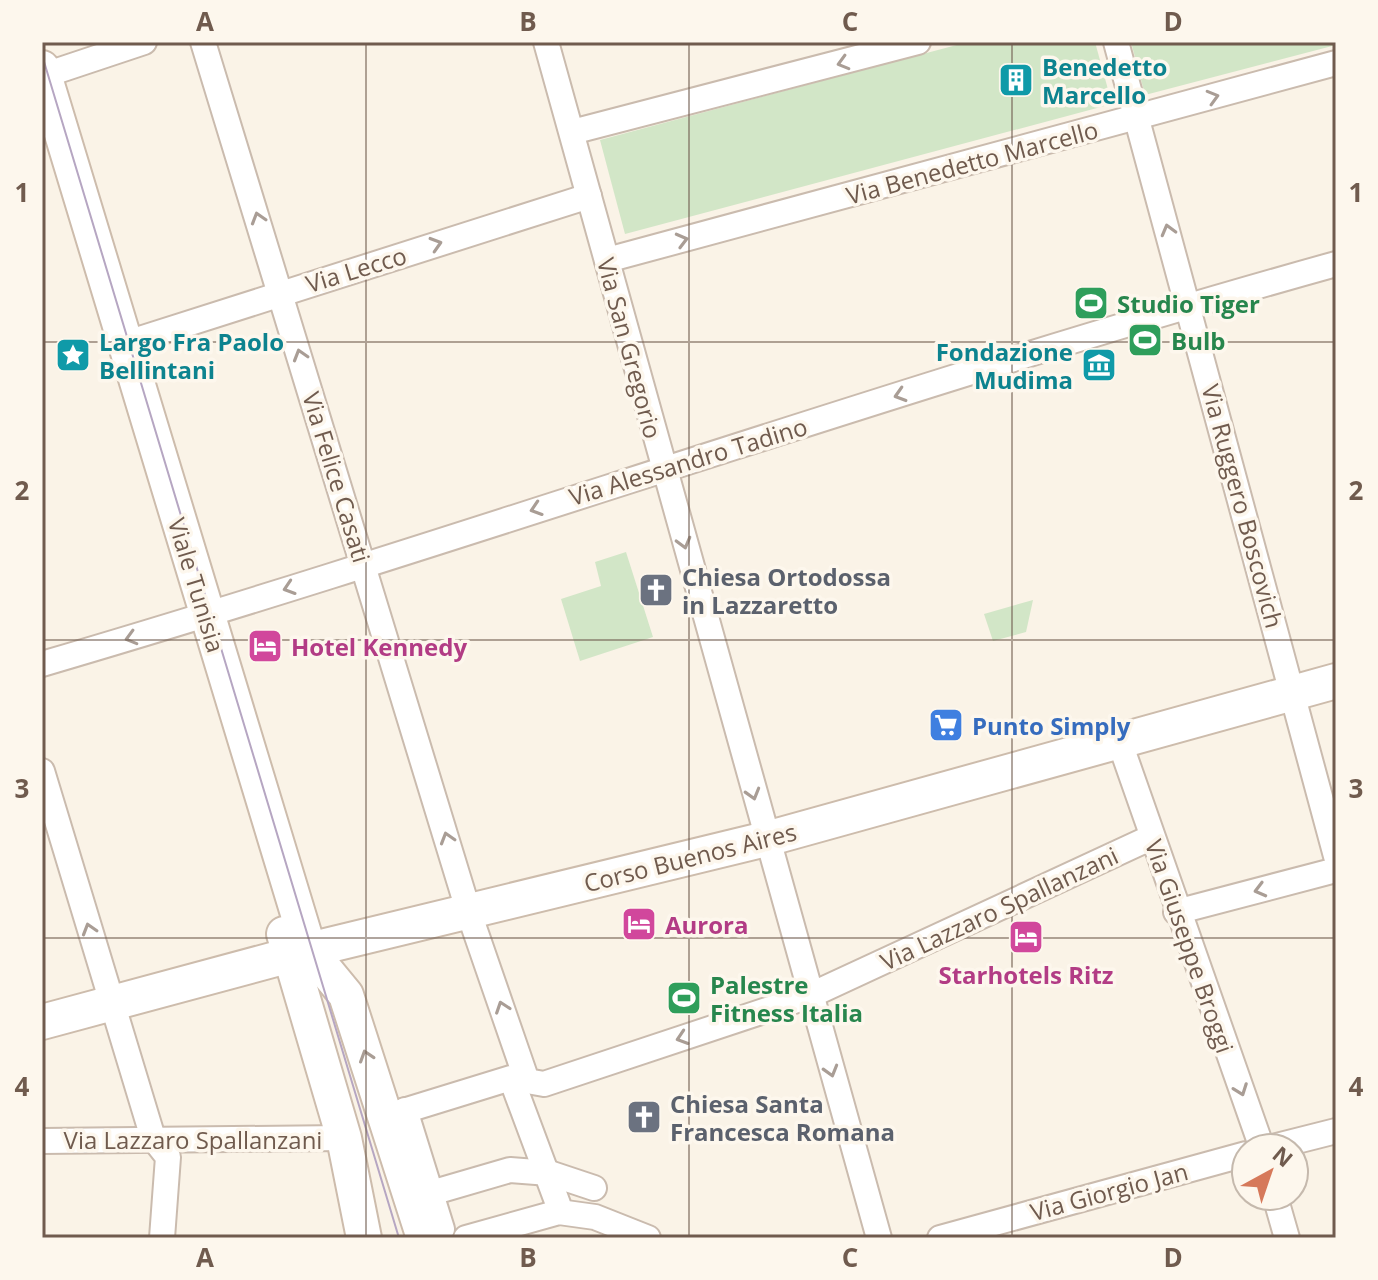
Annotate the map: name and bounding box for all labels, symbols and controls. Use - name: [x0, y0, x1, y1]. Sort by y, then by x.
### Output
- text: A: [196, 3, 214, 39]
- text: B: [519, 3, 537, 39]
- text: C: [842, 3, 858, 39]
- text: D: [1163, 3, 1183, 39]
- place label: Benedetto Marcello: [1042, 50, 1167, 111]
- one-way arrow: [836, 54, 850, 70]
- building icon: Benedetto Marcello: [997, 61, 1035, 99]
- one-way arrow: [1205, 90, 1219, 106]
- street label: Via Benedetto Marcello: [842, 113, 1102, 211]
- text: 1: [15, 174, 29, 210]
- text: 1: [1349, 174, 1363, 210]
- one-way arrow: [251, 212, 267, 226]
- one-way arrow: [1160, 223, 1177, 237]
- one-way arrow: [674, 232, 688, 249]
- street label: Via Lecco: [302, 238, 410, 300]
- one-way arrow: [428, 238, 442, 254]
- street label: Via San Gregorio: [590, 254, 670, 442]
- sports icon: Studio Tiger: [1072, 284, 1110, 322]
- place label: Studio Tiger: [1117, 287, 1260, 320]
- sports icon: Bulb: [1126, 321, 1164, 359]
- place label: Bulb: [1171, 324, 1225, 357]
- place label: Largo Fra Paolo Bellintani: [99, 325, 284, 386]
- place label: Fondazione Mudima: [936, 335, 1073, 396]
- place icon: Largo Fra Paolo Bellintani: [54, 336, 92, 374]
- museum icon: Fondazione Mudima: [1080, 346, 1118, 384]
- one-way arrow: [293, 349, 309, 363]
- street label: Via Ruggero Boscovich: [1195, 380, 1291, 632]
- one-way arrow: [894, 385, 908, 401]
- street label: Via Felice Casati: [295, 388, 379, 566]
- street label: Via Alessandro Tadino: [565, 409, 811, 513]
- text: 2: [15, 472, 30, 508]
- text: 2: [1349, 472, 1364, 508]
- one-way arrow: [529, 500, 543, 516]
- street label: Viale Tunisia: [161, 514, 233, 656]
- one-way arrow: [675, 536, 691, 550]
- place label: Chiesa Ortodossa in Lazzaretto: [682, 560, 891, 621]
- church icon: Chiesa Ortodossa in Lazzaretto: [637, 571, 675, 609]
- one-way arrow: [283, 579, 297, 595]
- hotel icon: Hotel Kennedy: [246, 627, 284, 665]
- one-way arrow: [125, 629, 139, 645]
- place label: Hotel Kennedy: [291, 630, 467, 663]
- supermarket icon: Punto Simply: [927, 706, 965, 744]
- place label: Punto Simply: [972, 709, 1131, 742]
- text: 3: [15, 770, 29, 806]
- text: 3: [1349, 770, 1363, 806]
- one-way arrow: [744, 787, 760, 800]
- street label: Corso Buenos Aires: [580, 815, 800, 899]
- one-way arrow: [440, 832, 456, 846]
- street label: Via Giuseppe Broggi: [1138, 835, 1242, 1057]
- street label: Via Lazzaro Spallanzani: [875, 838, 1123, 978]
- one-way arrow: [1254, 880, 1268, 897]
- hotel icon: Aurora: [620, 905, 658, 943]
- place label: Aurora: [665, 908, 748, 941]
- hotel icon: Starhotels Ritz: [1007, 918, 1045, 956]
- one-way arrow: [83, 922, 99, 936]
- place label: Starhotels Ritz: [938, 958, 1114, 991]
- place label: Palestre Fitness Italia: [710, 968, 863, 1029]
- sports icon: Palestre Fitness Italia: [665, 979, 703, 1017]
- one-way arrow: [495, 1001, 511, 1015]
- one-way arrow: [675, 1029, 689, 1045]
- one-way arrow: [359, 1050, 375, 1064]
- one-way arrow: [821, 1064, 838, 1077]
- text: 4: [15, 1068, 30, 1104]
- text: 4: [1349, 1068, 1364, 1104]
- one-way arrow: [1232, 1082, 1248, 1096]
- place label: Chiesa Santa Francesca Romana: [670, 1087, 895, 1148]
- church icon: Chiesa Santa Francesca Romana: [625, 1098, 663, 1136]
- street label: Via Lazzaro Spallanzani: [64, 1123, 322, 1156]
- north arrow: [1230, 1132, 1310, 1212]
- text: N: [1267, 1139, 1300, 1173]
- street label: Via Giorgio Jan: [1027, 1154, 1191, 1228]
- text: A: [196, 1239, 214, 1275]
- text: B: [519, 1239, 537, 1275]
- text: C: [842, 1239, 858, 1275]
- text: D: [1163, 1239, 1183, 1275]

